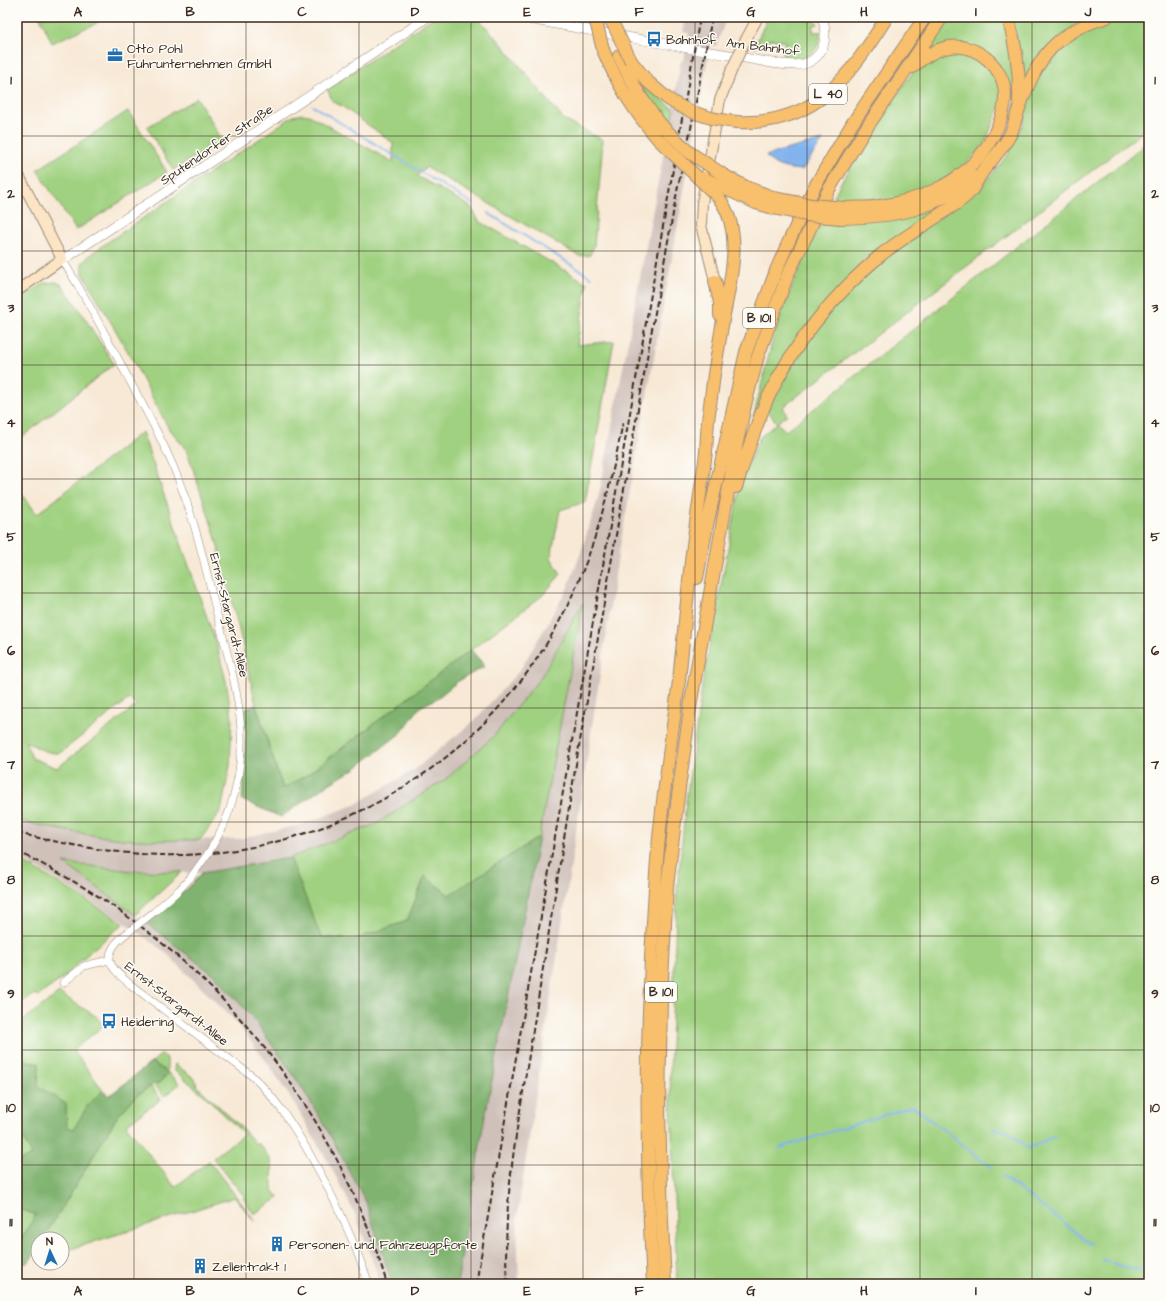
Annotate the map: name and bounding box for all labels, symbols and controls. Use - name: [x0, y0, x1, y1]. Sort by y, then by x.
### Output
- text: A: [74, 3, 83, 21]
- text: B: [185, 3, 195, 21]
- text: C: [297, 3, 307, 21]
- text: D: [411, 3, 420, 21]
- text: E: [523, 3, 531, 21]
- text: F: [634, 3, 644, 21]
- text: G: [746, 3, 756, 21]
- text: H: [860, 3, 868, 21]
- text: I: [975, 3, 977, 21]
- text: J: [1084, 3, 1092, 21]
- bus stop icon: Bahnhof: [645, 30, 663, 48]
- place label: Bahnhof: [666, 31, 717, 49]
- street label: Am Bahnhof: [725, 34, 801, 60]
- place label: Otto Pohl Fuhrunternehmen GmbH: [127, 40, 272, 73]
- office icon: Otto Pohl Fuhrunternehmen GmbH: [106, 46, 124, 64]
- text: 1: [10, 71, 12, 89]
- text: 1: [1154, 71, 1156, 89]
- road number: L 40: [809, 84, 847, 104]
- street label: Sputendorfer Straße: [156, 100, 277, 189]
- text: 2: [6, 185, 15, 203]
- text: 2: [1150, 185, 1159, 203]
- text: 3: [7, 299, 15, 317]
- text: 3: [1151, 299, 1159, 317]
- road number: B 101: [743, 308, 775, 328]
- text: 4: [7, 414, 16, 432]
- text: 4: [1151, 414, 1160, 432]
- text: 5: [6, 528, 16, 546]
- text: 5: [1150, 528, 1160, 546]
- street label: Ernst-Stargardt-Allee: [204, 551, 253, 680]
- text: 6: [7, 642, 16, 660]
- text: 6: [1151, 642, 1160, 660]
- text: 7: [6, 756, 16, 774]
- text: 7: [1150, 756, 1160, 774]
- text: 8: [7, 871, 16, 889]
- text: 8: [1151, 871, 1160, 889]
- street label: Ernst-Stargardt-Allee: [120, 957, 232, 1051]
- road number: B 101: [645, 982, 677, 1002]
- text: 9: [7, 985, 15, 1003]
- text: 9: [1151, 985, 1159, 1003]
- bus stop icon: Heidering: [100, 1012, 118, 1030]
- place label: Heidering: [121, 1013, 174, 1032]
- text: 10: [6, 1099, 17, 1117]
- text: 10: [1150, 1099, 1161, 1117]
- text: 11: [9, 1213, 13, 1231]
- text: 11: [1153, 1213, 1157, 1231]
- north arrow: [30, 1231, 70, 1271]
- text: N: [45, 1234, 53, 1249]
- building icon: Personen- und Fahrzeugpforte: [268, 1235, 286, 1253]
- place label: Personen- und Fahrzeugpforte: [289, 1236, 477, 1255]
- building icon: Zellentrakt 1: [191, 1257, 209, 1275]
- place label: Zellentrakt 1: [212, 1258, 286, 1276]
- text: A: [74, 1282, 83, 1300]
- text: B: [185, 1282, 195, 1300]
- text: C: [297, 1282, 307, 1300]
- text: D: [411, 1282, 420, 1300]
- text: E: [523, 1282, 531, 1300]
- text: F: [634, 1282, 644, 1300]
- text: G: [746, 1282, 756, 1300]
- text: H: [860, 1282, 868, 1300]
- text: I: [975, 1282, 977, 1300]
- text: J: [1084, 1282, 1092, 1300]

